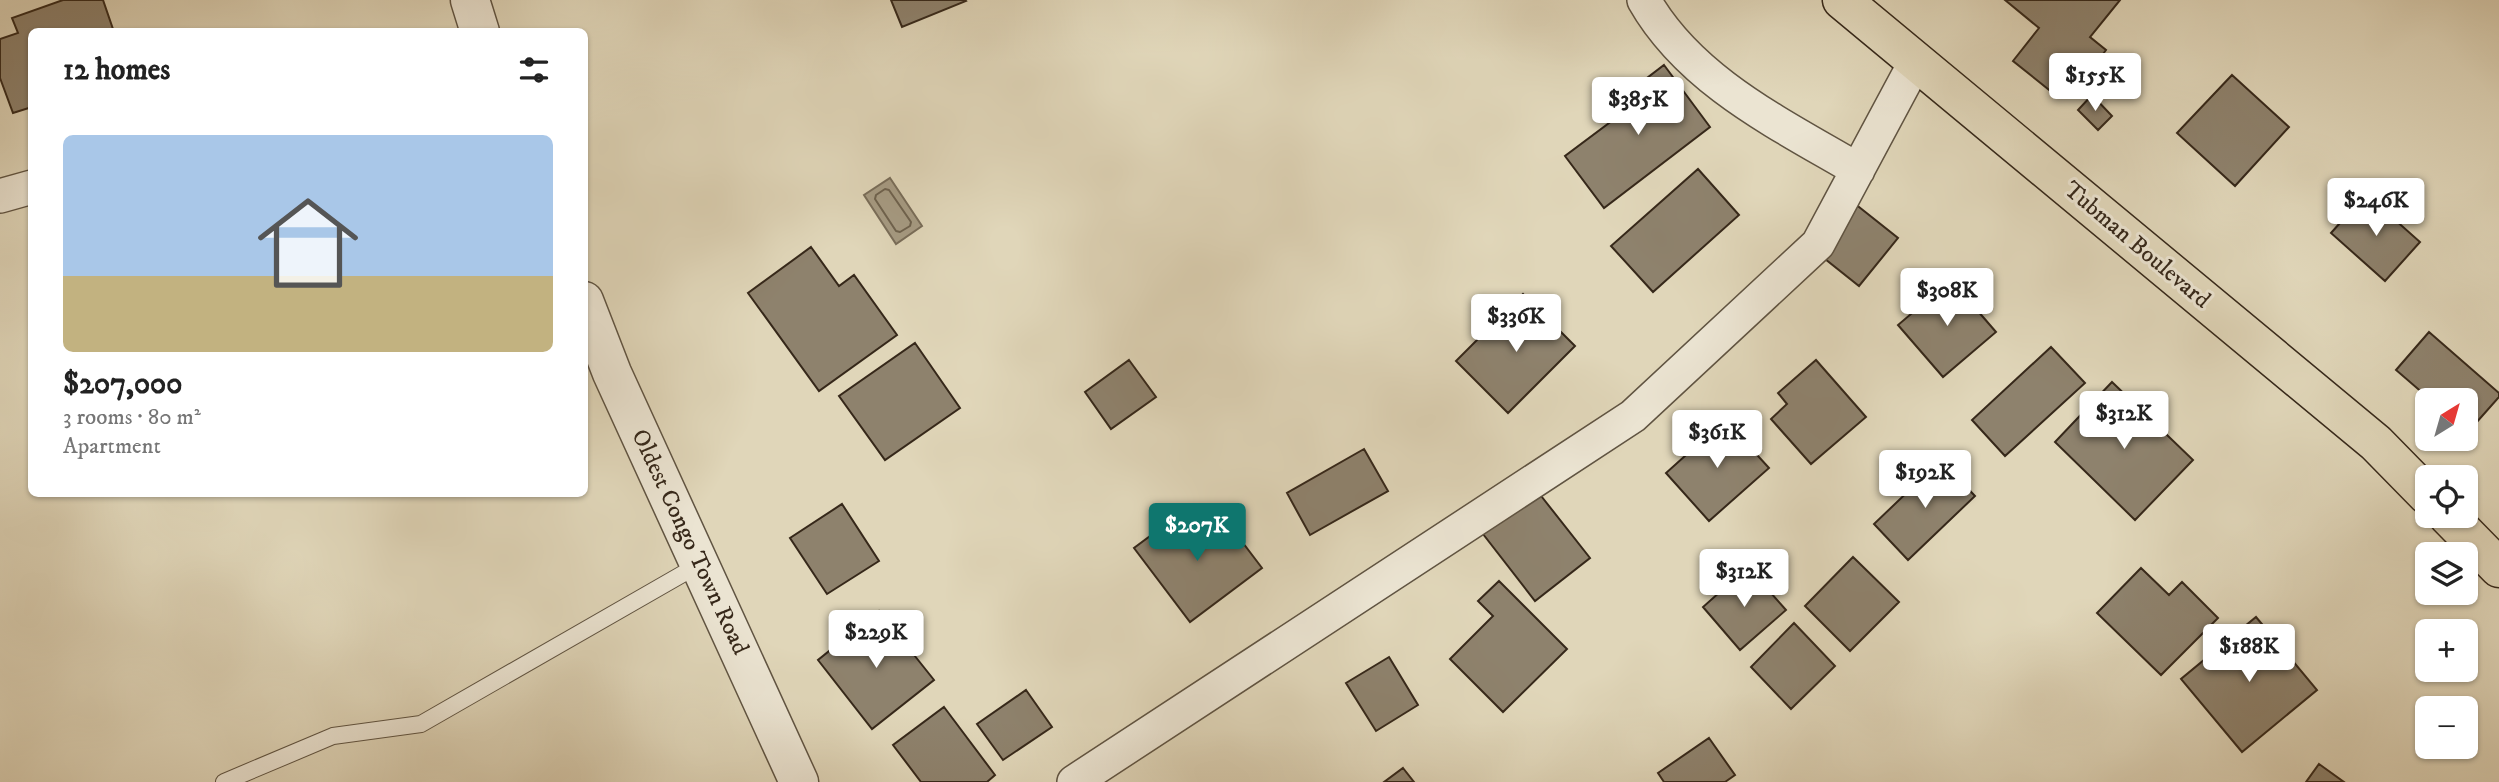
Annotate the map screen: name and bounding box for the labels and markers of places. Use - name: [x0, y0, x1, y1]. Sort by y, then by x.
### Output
- pin: $155K: [2046, 54, 2144, 113]
- pin: $385K: [1589, 78, 1687, 137]
- pin: $246K: [2327, 178, 2425, 238]
- pin: $308K: [1898, 268, 1996, 328]
- pin: $336K: [1467, 294, 1565, 354]
- pin: $312K: [2075, 392, 2173, 451]
- pin: $361K: [1668, 410, 1766, 470]
- pin: $192K: [1876, 450, 1974, 510]
- pin: $207K: [1148, 504, 1246, 563]
- pin: $312K: [1695, 550, 1793, 609]
- pin: $229K: [827, 610, 925, 670]
- pin: $188K: [2200, 624, 2298, 684]

